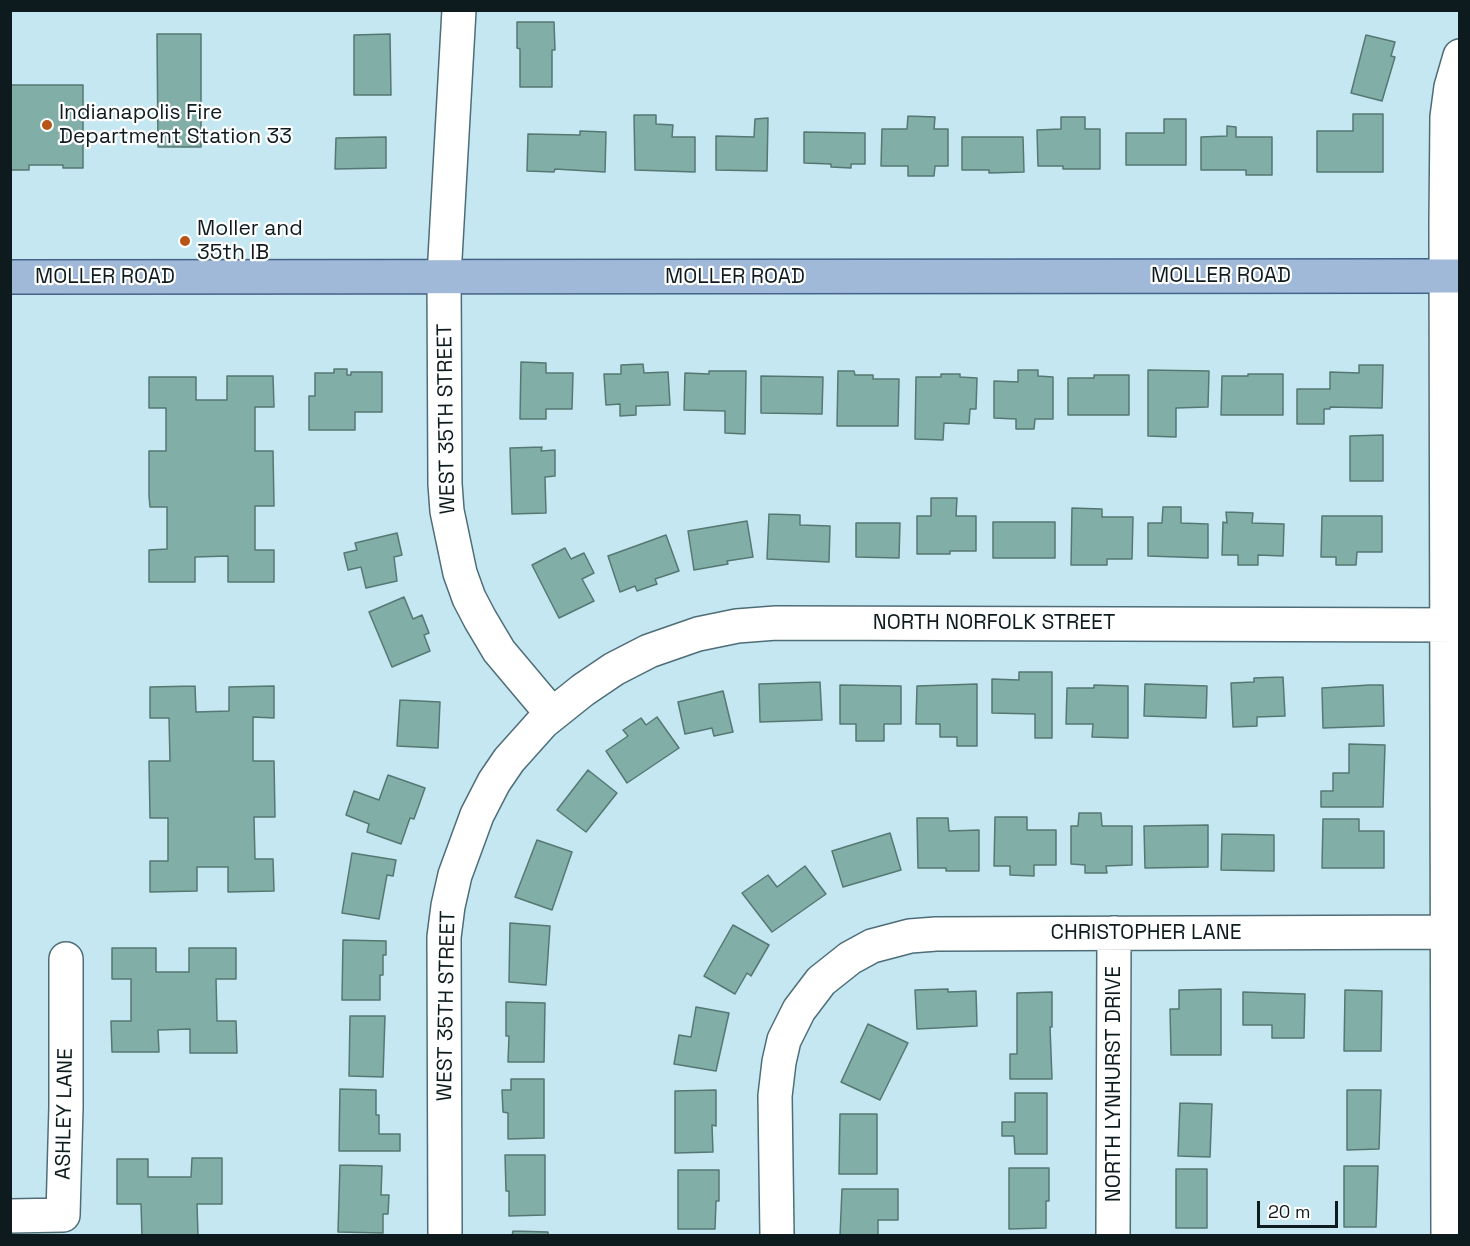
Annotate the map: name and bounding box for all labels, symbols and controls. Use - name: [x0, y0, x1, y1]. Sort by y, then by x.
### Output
- place label: Indianapolis Fire Department Station 33: [59, 100, 292, 150]
- marker: Indianapolis Fire Department Station 33: [40, 118, 54, 132]
- place label: Moller and 35th IB: [197, 216, 303, 266]
- marker: Moller and 35th IB: [178, 234, 192, 248]
- street label: MOLLER ROAD: [1151, 263, 1291, 289]
- street label: MOLLER ROAD: [35, 264, 175, 290]
- street label: MOLLER ROAD: [665, 264, 805, 290]
- street label: WEST 35TH STREET: [433, 323, 461, 515]
- street label: NORTH NORFOLK STREET: [873, 610, 1115, 636]
- street label: WEST 35TH STREET: [433, 910, 461, 1102]
- street label: CHRISTOPHER LANE: [1051, 920, 1241, 946]
- street label: NORTH LYNHURST DRIVE: [1101, 966, 1127, 1202]
- street label: ASHLEY LANE: [51, 1048, 79, 1180]
- scale bar: [1260, 1189, 1341, 1227]
- text: 20 m: [1268, 1200, 1311, 1223]

